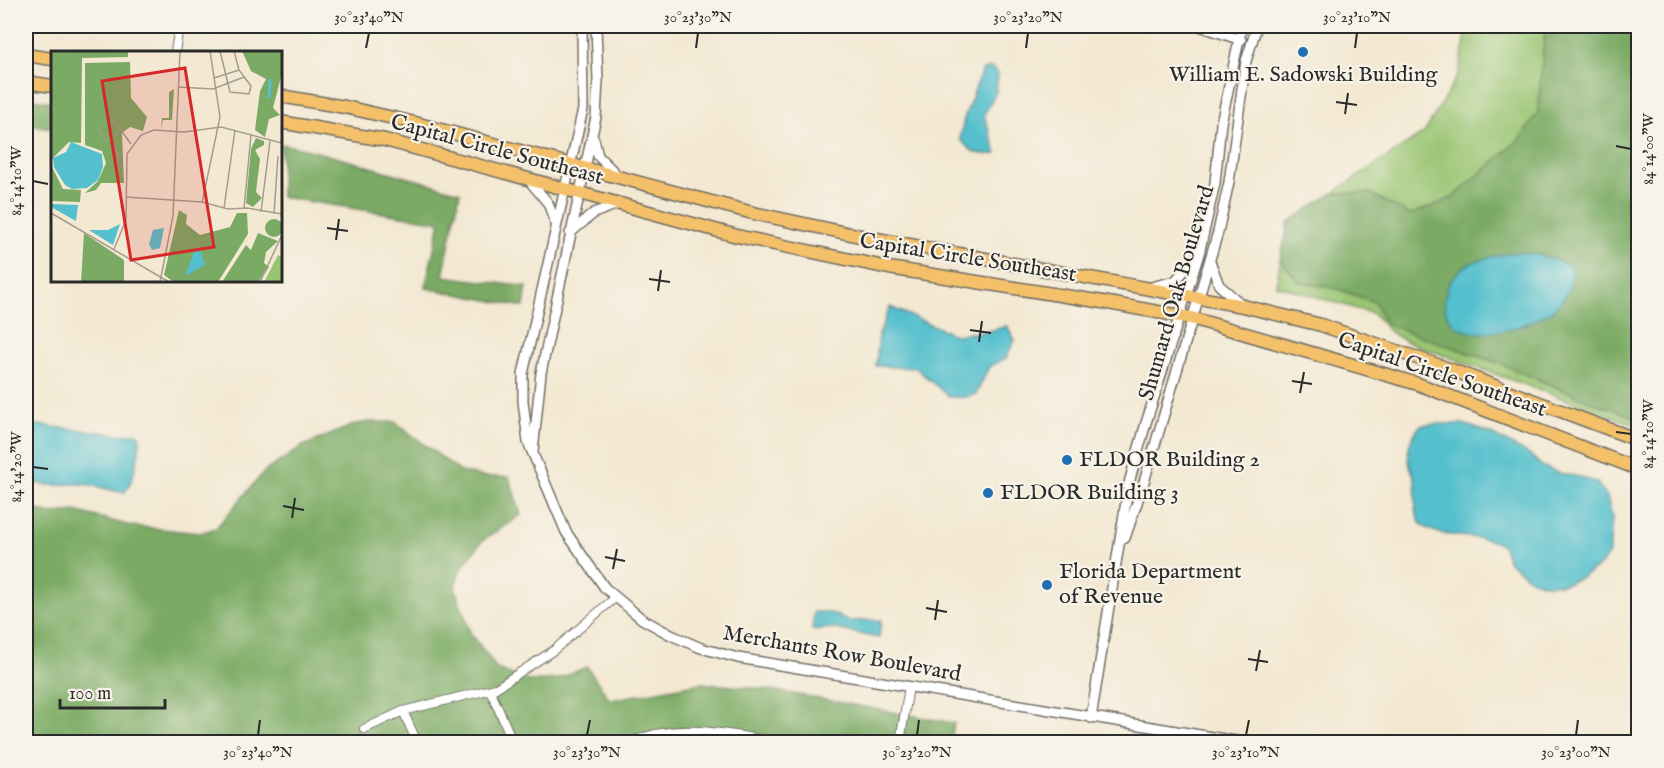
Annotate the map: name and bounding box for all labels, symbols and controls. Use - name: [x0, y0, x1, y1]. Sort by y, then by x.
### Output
- text: 30°23'40"N: [334, 8, 404, 27]
- text: 30°23'30"N: [664, 8, 732, 27]
- text: 30°23'20"N: [993, 8, 1063, 27]
- text: 30°23'10"N: [1323, 8, 1391, 27]
- marker: William E. Sadowski Building: [1296, 45, 1310, 59]
- inset map: [51, 51, 282, 282]
- place label: William E. Sadowski Building: [1169, 61, 1438, 89]
- street label: Capital Circle Southeast: [388, 108, 607, 192]
- text: 84°14'00"W: [1639, 113, 1658, 185]
- text: 84°14'10"W: [7, 145, 26, 216]
- street label: Shumard Oak Boulevard: [1133, 182, 1221, 404]
- street label: Capital Circle Southeast: [858, 227, 1079, 289]
- street label: Capital Circle Southeast: [1334, 326, 1551, 424]
- text: 84°14'10"W: [1639, 398, 1658, 469]
- text: 84°14'20"W: [7, 431, 26, 503]
- place label: FLDOR Building 2: [1079, 446, 1260, 474]
- marker: FLDOR Building 2: [1060, 453, 1074, 467]
- place label: FLDOR Building 3: [1000, 479, 1179, 507]
- marker: FLDOR Building 3: [981, 486, 995, 500]
- place label: Florida Department of Revenue: [1059, 558, 1242, 611]
- marker: Florida Department of Revenue: [1040, 578, 1054, 592]
- street label: Merchants Row Boulevard: [721, 619, 964, 689]
- scale bar: [60, 672, 165, 710]
- text: 100 m: [69, 683, 111, 706]
- text: 30°23'40"N: [223, 743, 293, 762]
- text: 30°23'30"N: [553, 743, 621, 762]
- text: 30°23'20"N: [882, 743, 952, 762]
- text: 30°23'10"N: [1212, 743, 1280, 762]
- text: 30°23'00"N: [1541, 743, 1611, 762]

